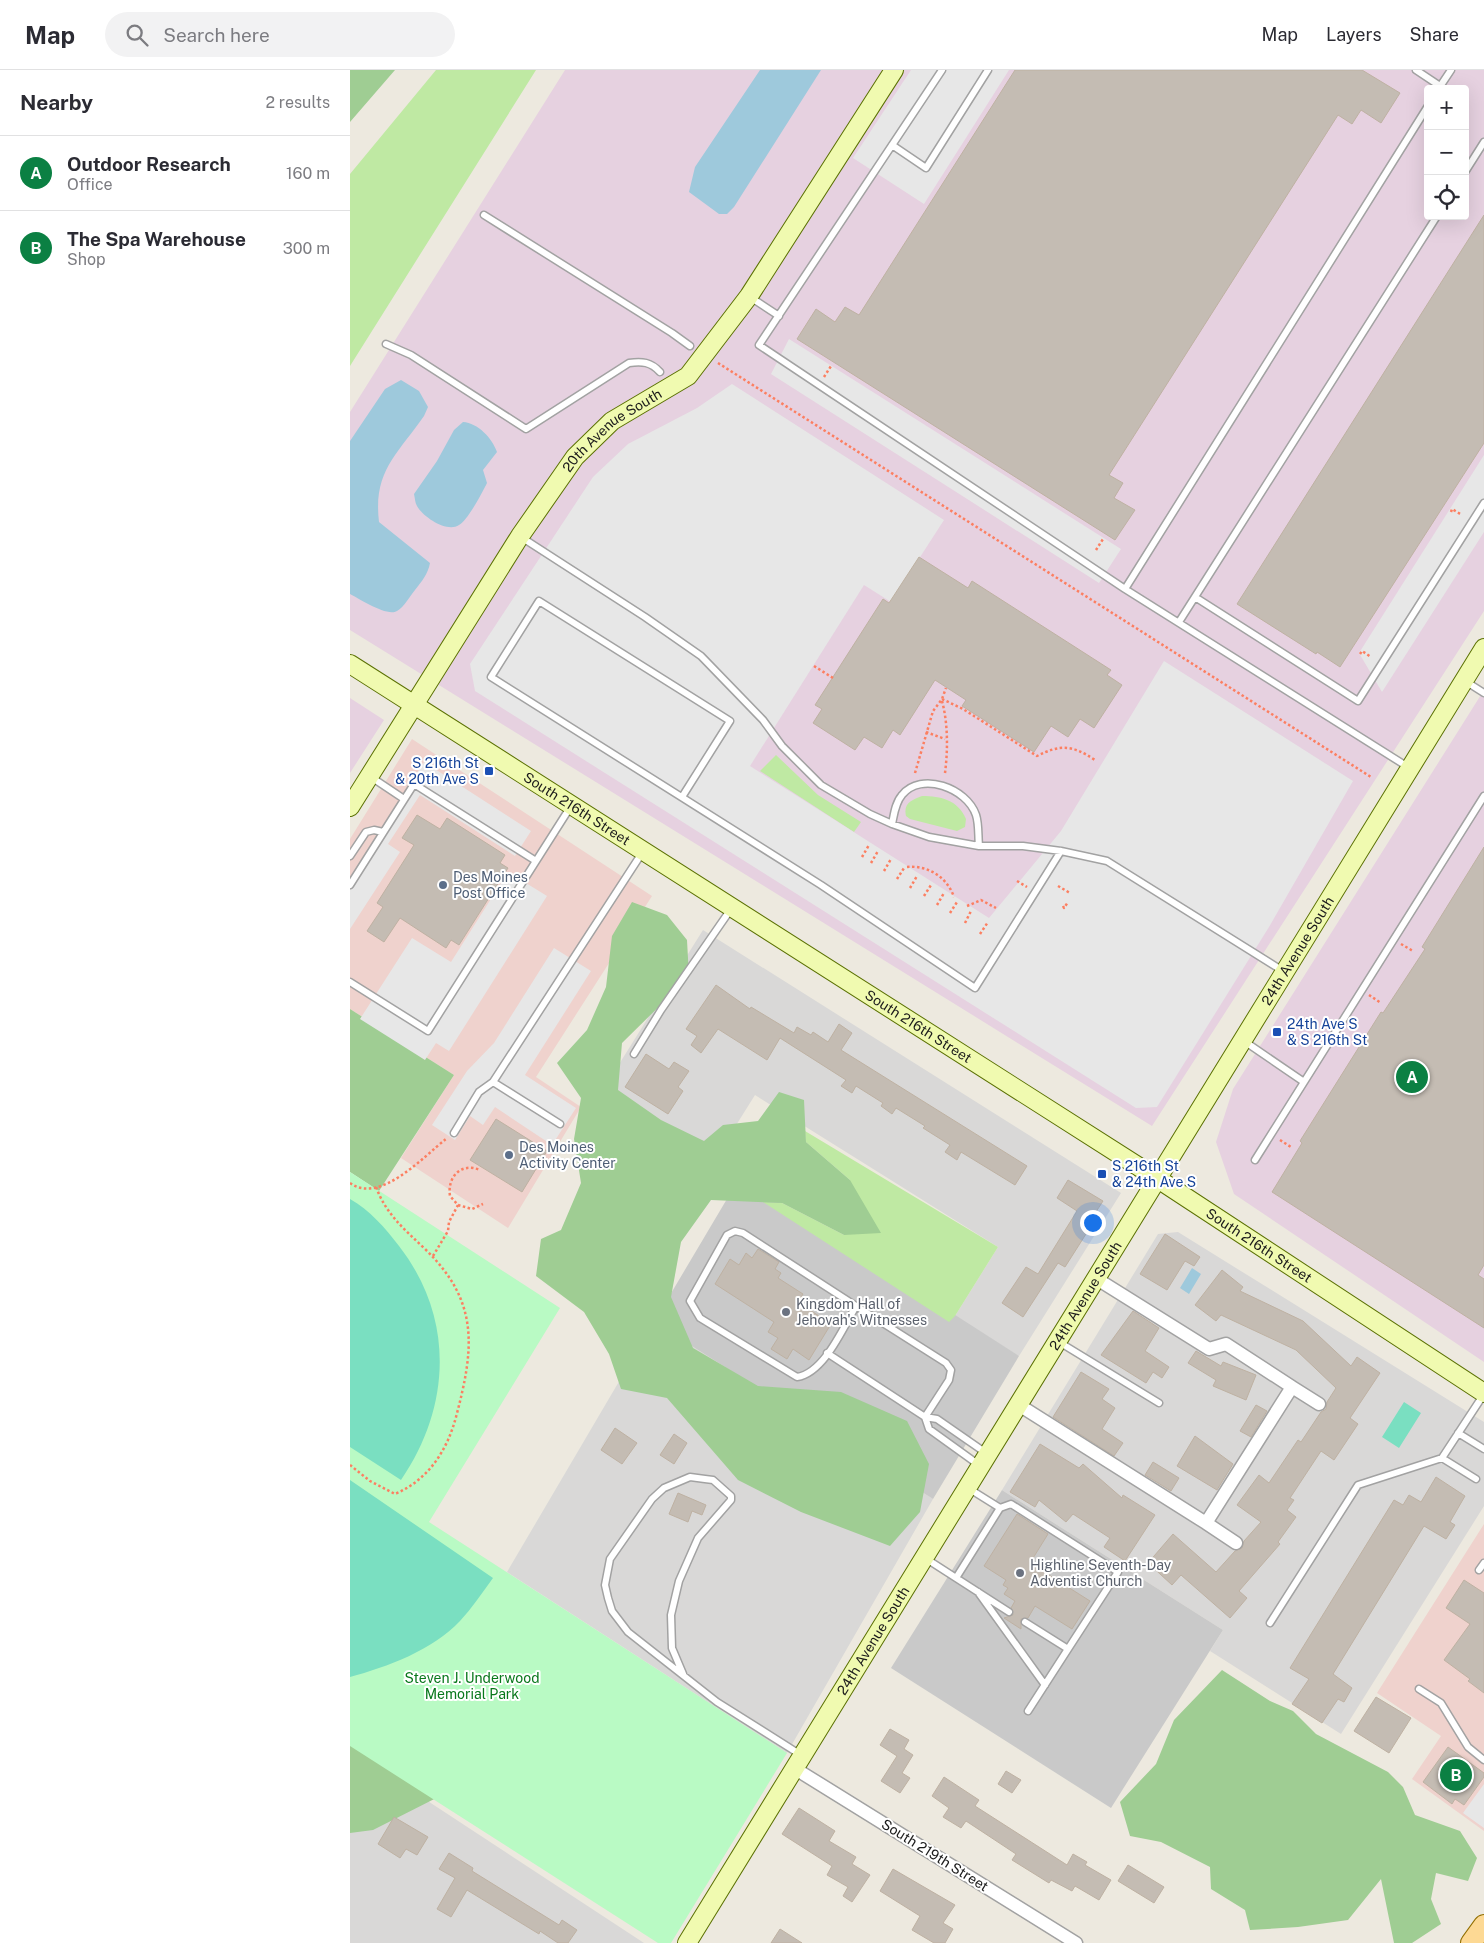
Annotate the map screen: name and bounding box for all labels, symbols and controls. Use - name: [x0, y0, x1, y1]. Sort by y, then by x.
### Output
- search box: [105, 12, 455, 57]
- text: Map: [25, 21, 75, 49]
- icon: search: [123, 21, 151, 49]
- text: Search here: [163, 24, 270, 46]
- text: Map: [1262, 24, 1298, 45]
- text: Layers: [1326, 24, 1382, 45]
- text: Share: [1410, 24, 1459, 45]
- map controls: [1424, 85, 1469, 220]
- button: +: [1424, 85, 1469, 130]
- text: Nearby: [20, 90, 93, 115]
- text: 2 results: [265, 93, 330, 112]
- button: −: [1424, 130, 1469, 175]
- text: Outdoor Research: [67, 153, 231, 175]
- text: A: [30, 164, 42, 183]
- text: 160 m: [286, 164, 330, 183]
- text: Office: [67, 175, 113, 194]
- button: locate: [1424, 175, 1469, 220]
- text: The Spa Warehouse: [67, 228, 246, 250]
- text: B: [31, 239, 41, 258]
- text: 300 m: [283, 239, 330, 258]
- text: Shop: [67, 250, 106, 269]
- street label: 20th Avenue South: [559, 385, 665, 475]
- place label: S 216th St & 20th Ave S: [395, 755, 479, 787]
- marker: S 216th St & 20th Ave S: [483, 765, 495, 777]
- street label: South 216th Street: [521, 769, 633, 848]
- place label: Des Moines Post Office: [453, 869, 528, 901]
- marker: Des Moines Post Office: [437, 879, 449, 891]
- street label: 24th Avenue South: [1258, 894, 1337, 1008]
- street label: South 216th Street: [862, 986, 975, 1066]
- place label: 24th Ave S & S 216th St: [1287, 1016, 1367, 1048]
- marker: 24th Ave S & S 216th St: [1271, 1026, 1283, 1038]
- pin: A: [1396, 1058, 1428, 1096]
- place label: Des Moines Activity Center: [519, 1139, 616, 1171]
- marker: Des Moines Activity Center: [503, 1149, 515, 1161]
- place label: S 216th St & 24th Ave S: [1112, 1158, 1196, 1190]
- marker: S 216th St & 24th Ave S: [1096, 1168, 1108, 1180]
- street label: South 216th Street: [1203, 1205, 1315, 1286]
- your location: [1080, 1210, 1106, 1236]
- street label: 24th Avenue South: [1046, 1239, 1125, 1353]
- place label: Kingdom Hall of Jehovah's Witnesses: [796, 1296, 927, 1328]
- marker: Kingdom Hall of Jehovah's Witnesses: [780, 1306, 792, 1318]
- place label: Highline Seventh-Day Adventist Church: [1030, 1557, 1172, 1589]
- marker: Highline Seventh-Day Adventist Church: [1014, 1567, 1026, 1579]
- street label: 24th Avenue South: [834, 1583, 913, 1698]
- park label: Steven J. Underwood Memorial Park: [405, 1670, 539, 1702]
- pin: B: [1440, 1756, 1472, 1794]
- street label: South 219th Street: [879, 1816, 991, 1894]

